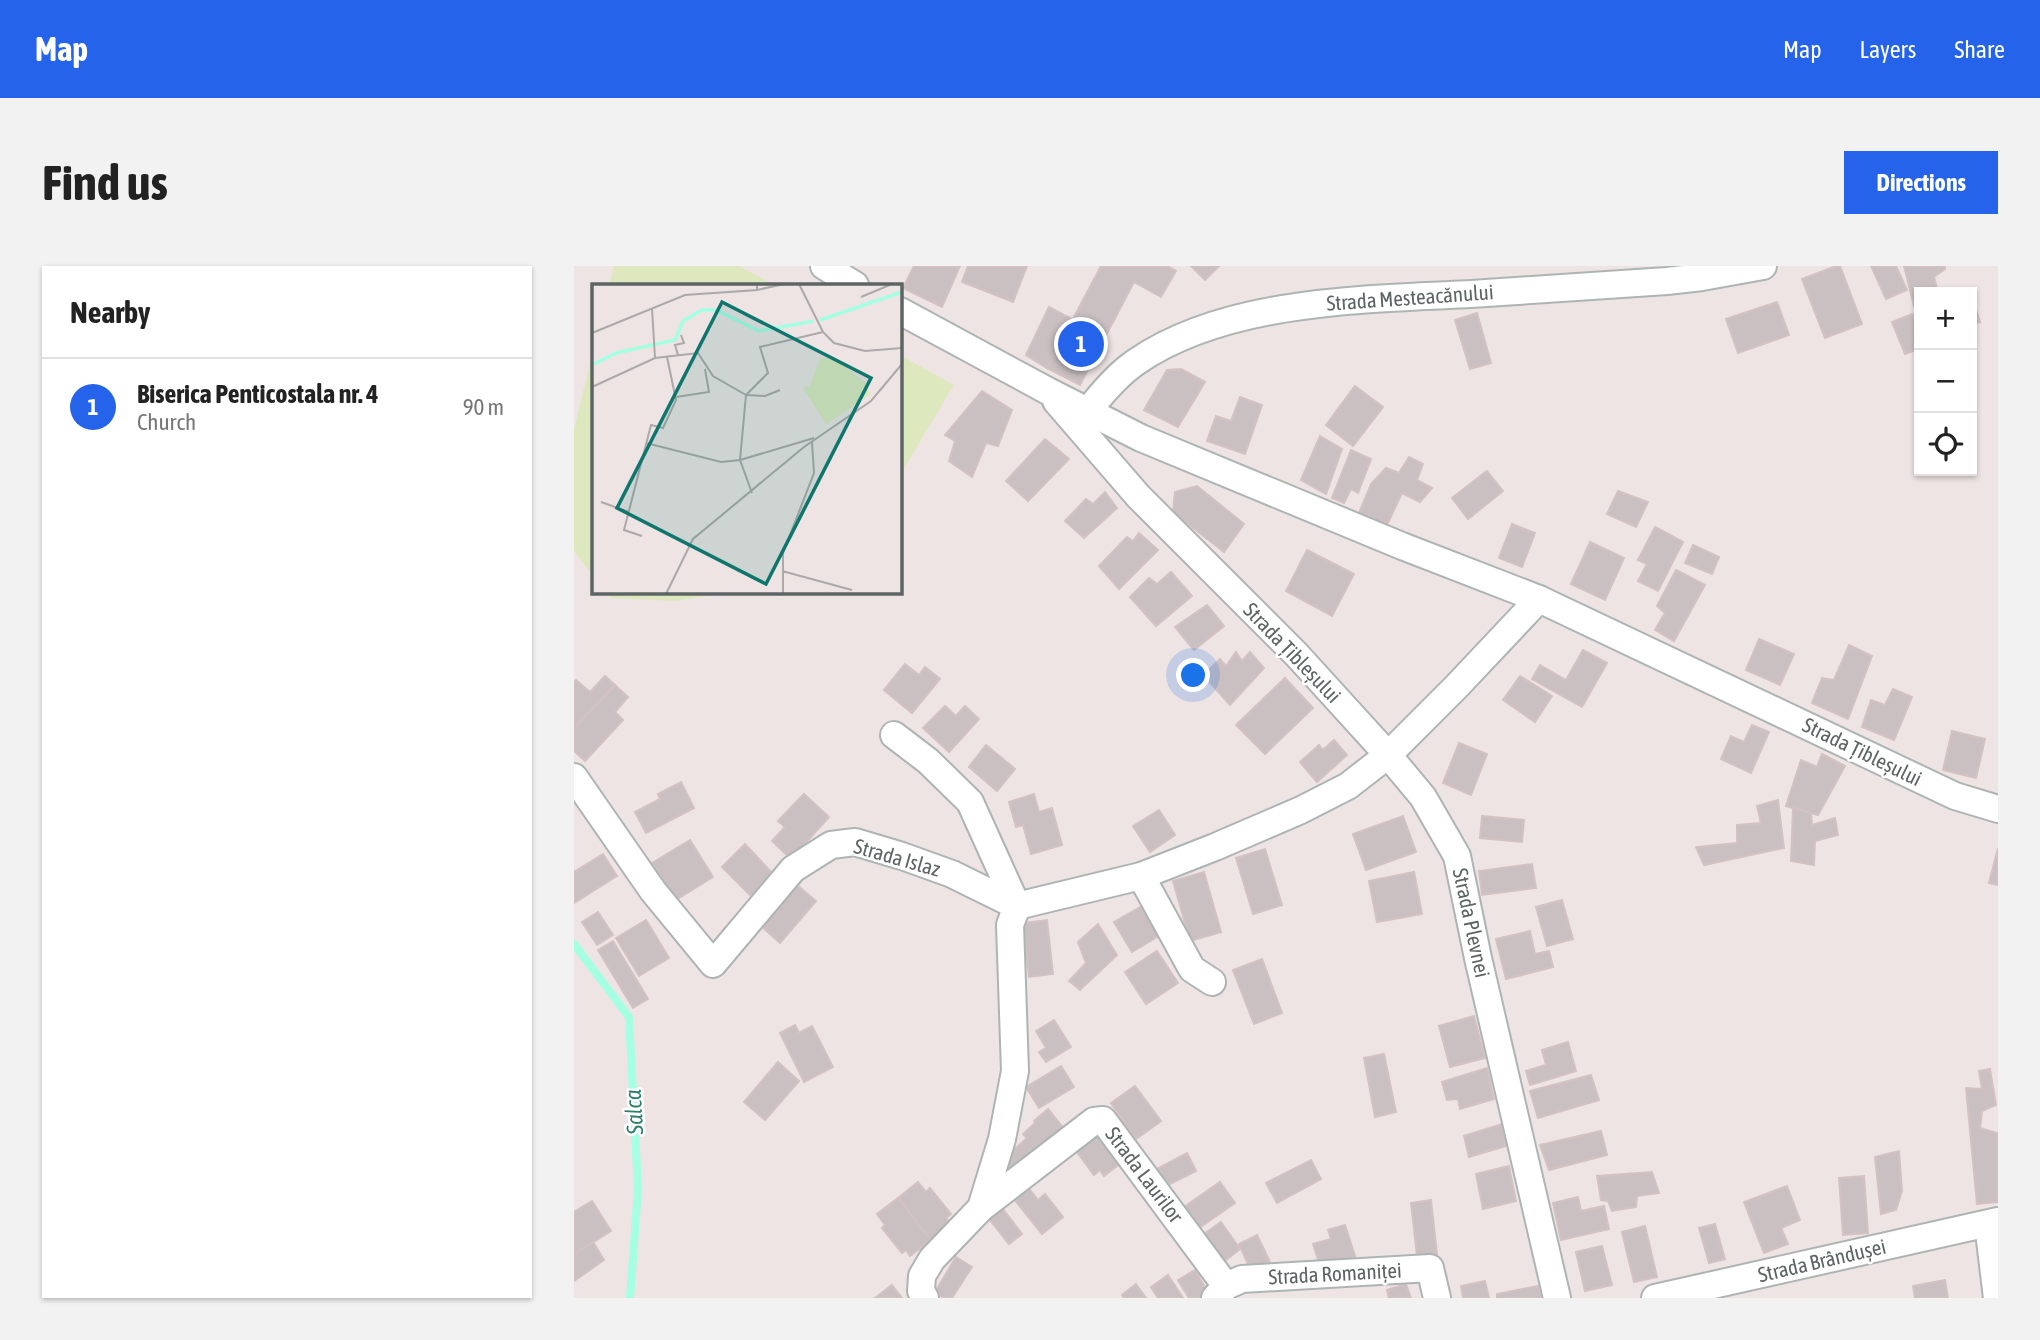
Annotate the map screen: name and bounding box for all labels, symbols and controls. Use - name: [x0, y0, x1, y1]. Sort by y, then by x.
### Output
- text: Map: [35, 30, 88, 68]
- text: Map: [1783, 36, 1822, 63]
- text: Layers: [1860, 36, 1916, 63]
- text: Share: [1954, 36, 2005, 63]
- button: Directions: [1844, 151, 1998, 214]
- text: Find us: [42, 154, 168, 210]
- street label: Strada Mesteacănului: [1326, 279, 1494, 315]
- inset map: [592, 284, 901, 593]
- map controls: [1914, 287, 1977, 476]
- button: +: [1914, 287, 1977, 350]
- text: Nearby: [70, 295, 150, 329]
- pin: 1: [1058, 318, 1104, 370]
- button: −: [1914, 350, 1977, 413]
- text: Biserica Penticostala nr. 4: [137, 379, 378, 409]
- text: 1: [88, 394, 98, 420]
- text: 90 m: [463, 394, 504, 420]
- text: Church: [137, 409, 196, 435]
- button: locate: [1914, 413, 1977, 476]
- street label: Strada Țibleșului: [1239, 597, 1346, 707]
- your location: [1176, 658, 1210, 692]
- street label: Strada Țibleșului: [1799, 712, 1926, 790]
- street label: Strada Islaz: [851, 833, 944, 881]
- street label: Strada Plevnei: [1449, 866, 1495, 980]
- water label: Salca: [620, 1088, 648, 1136]
- street label: Strada Laurilor: [1101, 1122, 1189, 1228]
- street label: Strada Brândușei: [1755, 1234, 1888, 1286]
- street label: Strada Romaniței: [1268, 1258, 1402, 1288]

